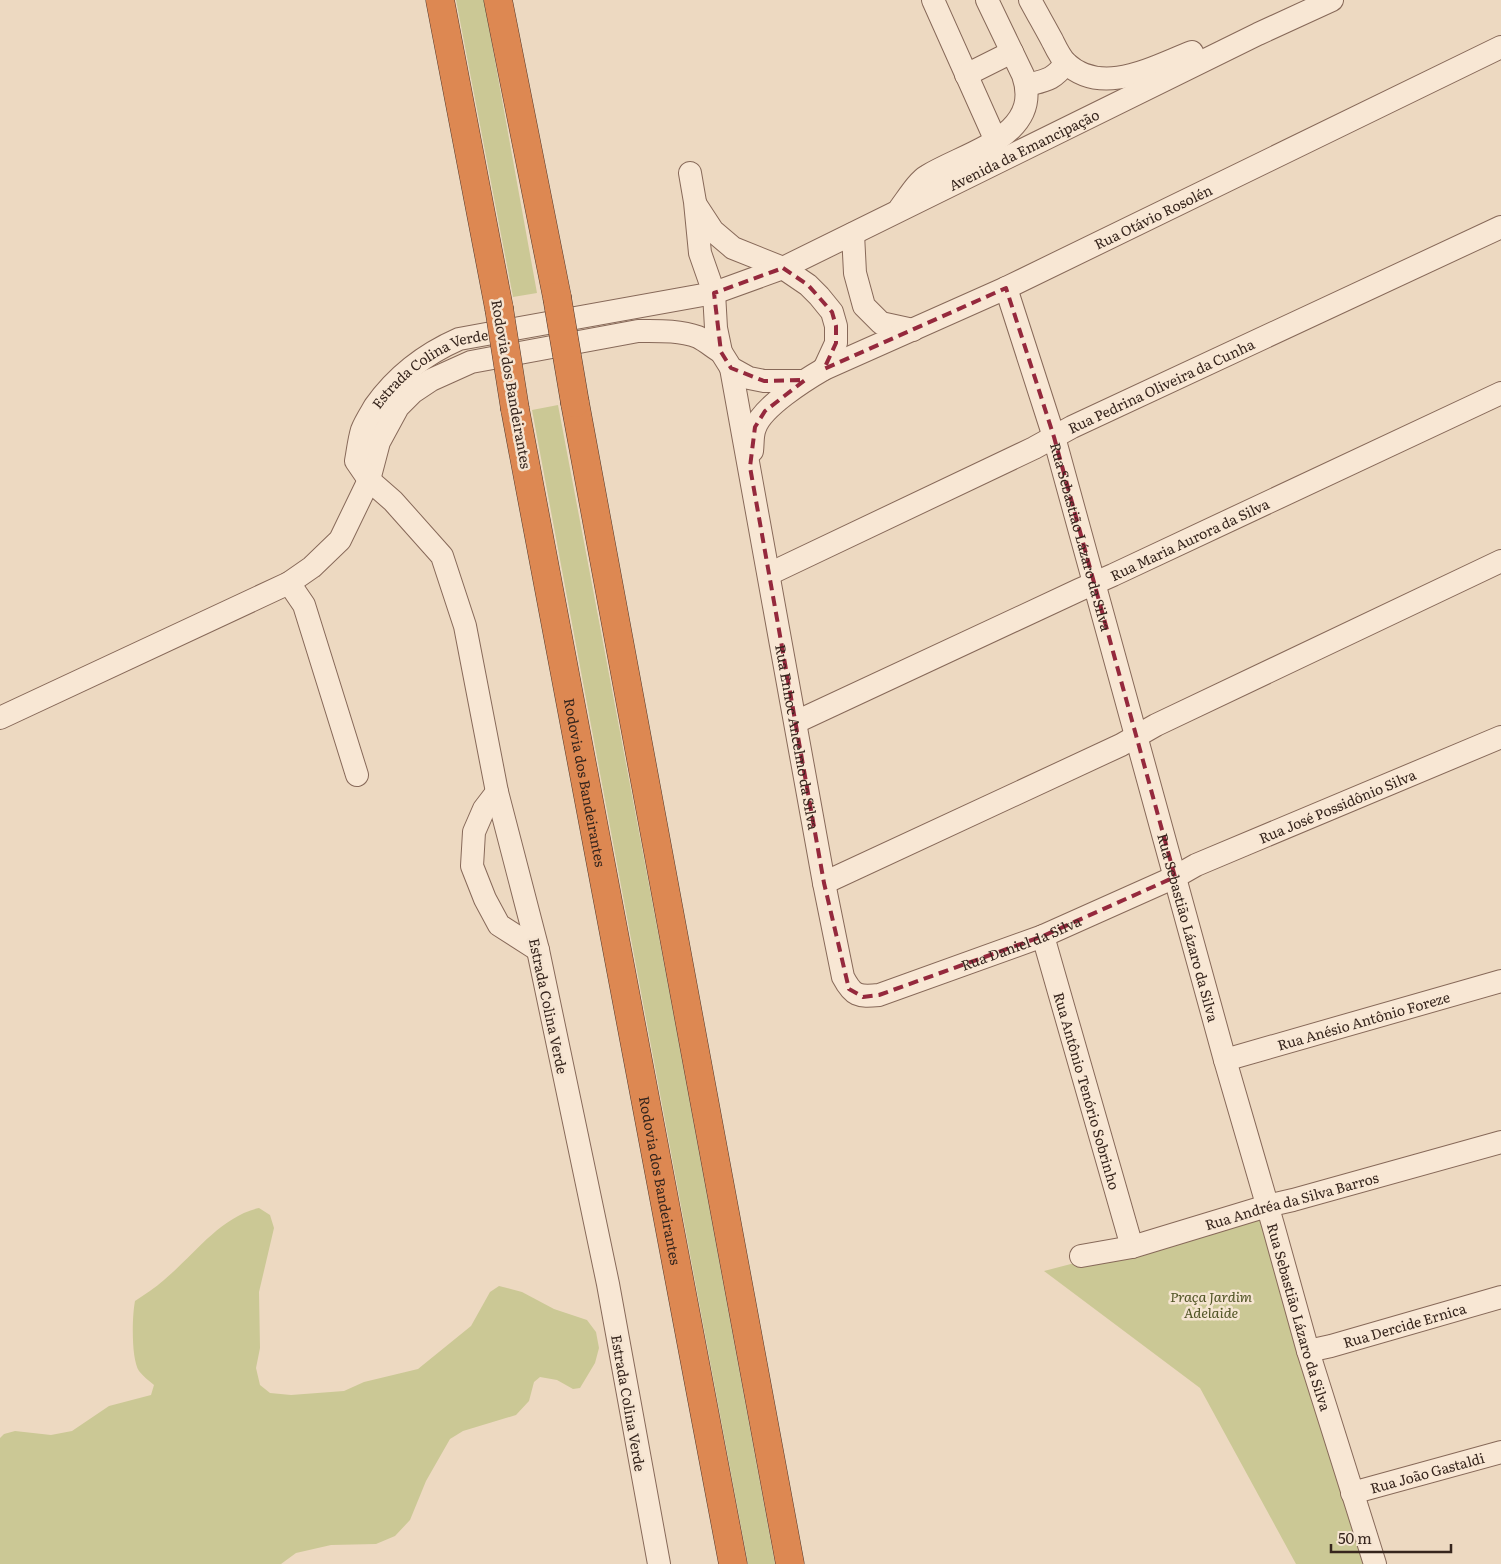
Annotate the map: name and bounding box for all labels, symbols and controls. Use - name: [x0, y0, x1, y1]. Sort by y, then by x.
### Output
- street label: Avenida da Emancipação: [945, 104, 1102, 195]
- street label: Rua Otávio Rosolén: [1091, 179, 1215, 254]
- street label: Rodovia dos Bandeirantes: [487, 298, 537, 470]
- street label: Estrada Colina Verde: [367, 324, 490, 412]
- street label: Rua Pedrina Oliveira da Cunha: [1064, 333, 1258, 438]
- street label: Rua Sebastião Lázaro da Silva: [1046, 440, 1117, 634]
- street label: Rua Maria Aurora da Silva: [1107, 493, 1273, 585]
- street label: Rua Enhoc Ancelmo da Silva: [771, 643, 824, 832]
- street label: Rodovia dos Bandeirantes: [560, 696, 611, 868]
- street label: Rua José Possidônio Silva: [1256, 764, 1419, 848]
- street label: Rua Sebastião Lázaro da Silva: [1153, 831, 1224, 1024]
- street label: Rua Daniel da Silva: [958, 910, 1084, 975]
- street label: Estrada Colina Verde: [525, 936, 573, 1076]
- street label: Rua Anésio Antônio Foreze: [1275, 986, 1452, 1055]
- street label: Rua Antônio Tenório Sobrinho: [1049, 990, 1125, 1192]
- street label: Rodovia dos Bandeirantes: [635, 1094, 686, 1266]
- street label: Rua Andréa da Silva Barros: [1202, 1167, 1381, 1234]
- street label: Rua Sebastião Lázaro da Silva: [1263, 1220, 1336, 1414]
- park label: Praça Jardim Adelaide: [1170, 1286, 1253, 1322]
- street label: Rua Dercide Ernica: [1341, 1297, 1469, 1352]
- street label: Estrada Colina Verde: [607, 1333, 651, 1473]
- street label: Rua João Gastaldi: [1368, 1447, 1487, 1498]
- scale bar: [1331, 1522, 1451, 1554]
- text: 50 m: [1338, 1526, 1372, 1549]

